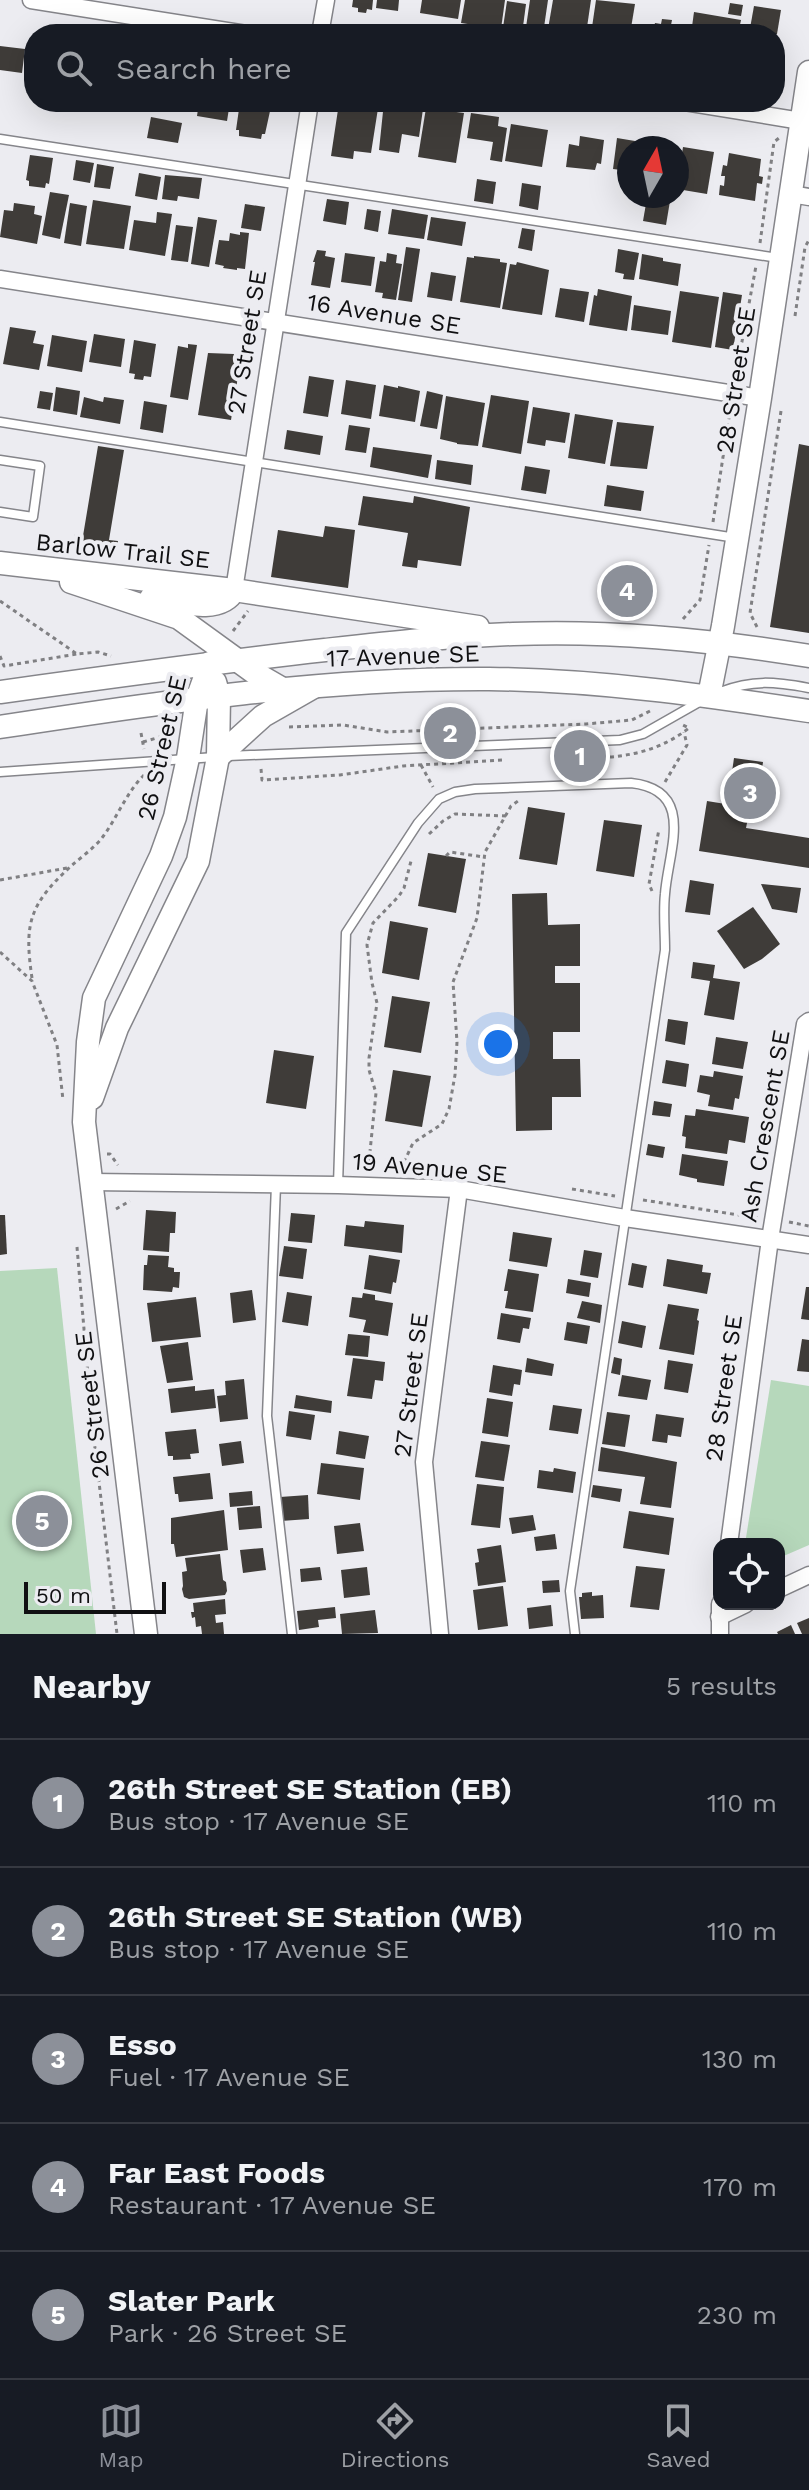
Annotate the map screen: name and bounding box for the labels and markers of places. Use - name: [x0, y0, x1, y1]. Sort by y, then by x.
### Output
- pin: 4: [601, 561, 653, 621]
- pin: 2: [424, 703, 476, 763]
- pin: 1: [554, 726, 606, 786]
- pin: 3: [724, 763, 776, 823]
- pin: 5: [16, 1491, 68, 1551]

